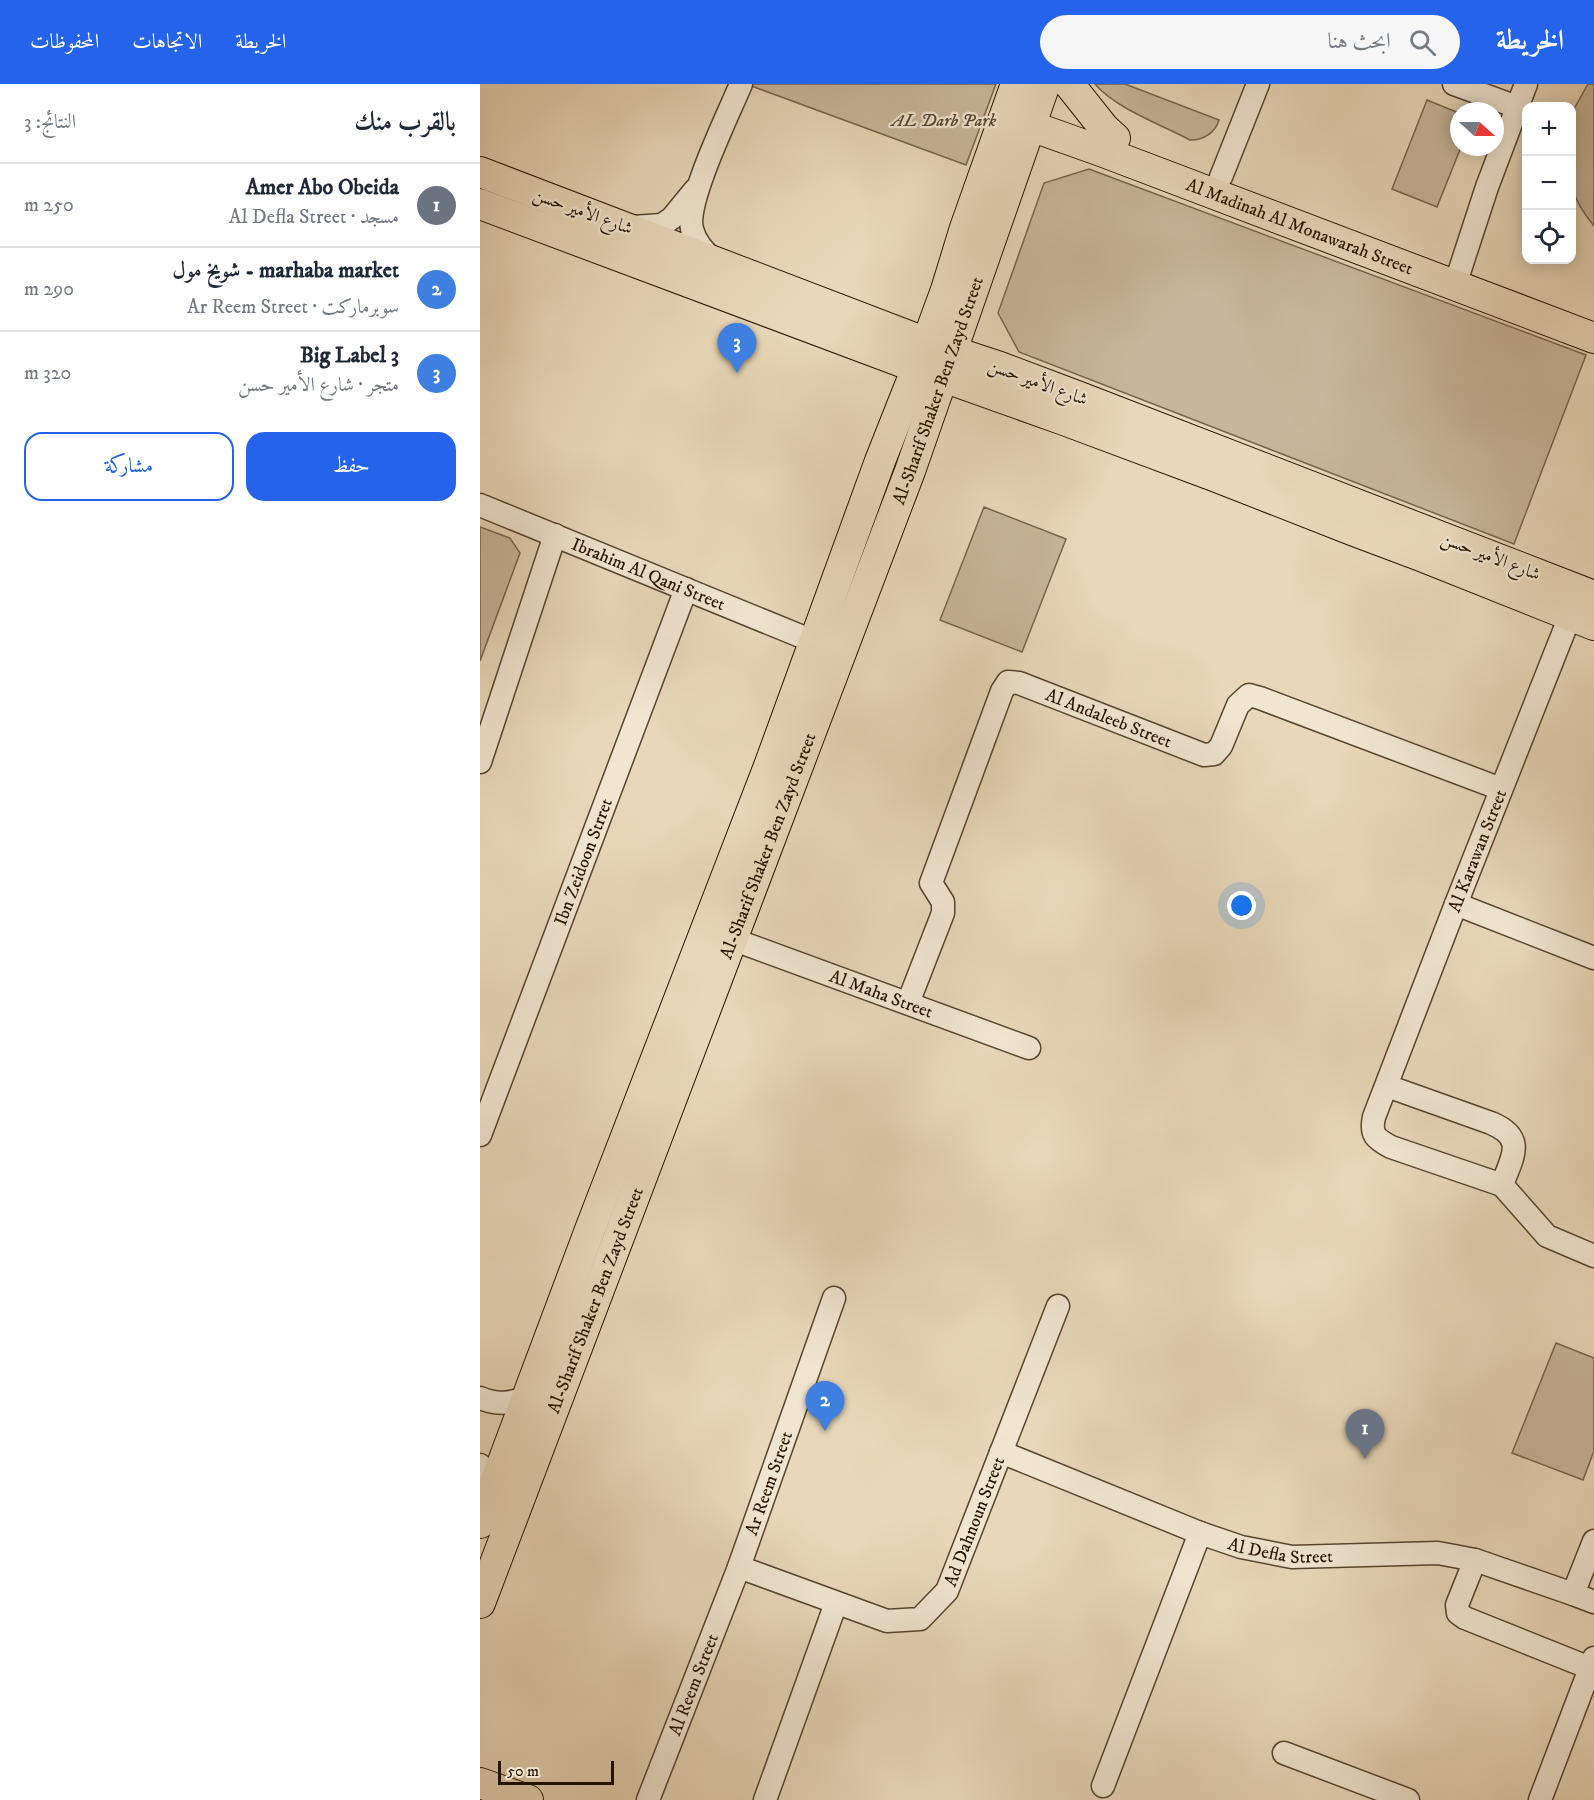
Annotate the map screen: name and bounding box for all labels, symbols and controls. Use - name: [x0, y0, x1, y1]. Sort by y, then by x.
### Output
- search box: [1040, 15, 1460, 69]
- text: الخريطة: [1496, 23, 1564, 58]
- icon: search: [1406, 26, 1439, 59]
- text: ابحث هنا: [1327, 28, 1391, 55]
- text: المحفوظات: [30, 29, 99, 55]
- text: الاتجاهات: [132, 29, 202, 55]
- text: الخريطة: [235, 29, 286, 55]
- north arrow: [1450, 102, 1504, 156]
- map controls: [1522, 102, 1576, 264]
- button: +: [1522, 102, 1576, 156]
- text: بالقرب منك: [354, 106, 456, 139]
- text: النتائج: 3: [24, 110, 76, 135]
- park label: AL Darb Park: [890, 110, 997, 132]
- button: −: [1522, 156, 1576, 210]
- text: Amer Abo Obeida: [246, 174, 399, 201]
- street label: Al Madinah Al Monawarah Street: [1183, 174, 1416, 280]
- street label: شارع الأمير حسن: [529, 181, 637, 243]
- text: 250 m: [24, 193, 74, 218]
- text: 1: [433, 193, 440, 218]
- text: مسجد · Al Defla Street: [229, 205, 399, 230]
- button: locate: [1522, 210, 1576, 264]
- text: marhaba market - شويخ مول: [172, 257, 399, 284]
- street label: Al-Sharif Shaker Ben Zayd Street: [888, 274, 989, 508]
- text: 290 m: [24, 277, 74, 302]
- text: 2: [432, 277, 441, 302]
- text: سوبرماركت · Ar Reem Street: [187, 295, 399, 320]
- pin: 3: [718, 324, 756, 373]
- text: Big Label 3: [300, 342, 399, 369]
- street label: شارع الأمير حسن: [984, 352, 1092, 414]
- text: 320 m: [24, 361, 71, 386]
- text: 3: [433, 361, 440, 386]
- text: متجر · شارع الأمير حسن: [238, 373, 399, 398]
- button: مشاركة: [24, 432, 234, 501]
- button: حفظ: [246, 432, 456, 501]
- street label: شارع الأمير حسن: [1437, 525, 1544, 589]
- street label: Ibrahim Al Qani Street: [568, 534, 728, 616]
- street label: Al Andaleeb Street: [1042, 684, 1175, 753]
- street label: Al-Sharif Shaker Ben Zayd Street: [716, 730, 822, 962]
- street label: Al Karawan Street: [1444, 786, 1512, 916]
- street label: Ibn Zeidoon Strret: [550, 795, 618, 929]
- your location: [1227, 891, 1256, 920]
- street label: Al Maha Street: [826, 966, 936, 1024]
- street label: Al-Sharif Shaker Ben Zayd Street: [543, 1184, 649, 1417]
- pin: 2: [806, 1382, 844, 1431]
- pin: 1: [1346, 1410, 1384, 1459]
- street label: Ar Reem Street: [741, 1428, 798, 1539]
- street label: Ad Dahnoun Street: [940, 1454, 1010, 1590]
- street label: Al Defla Street: [1225, 1533, 1333, 1569]
- street label: Al Reem Street: [664, 1631, 724, 1739]
- scale bar: [498, 1758, 614, 1786]
- text: 50 m: [507, 1761, 539, 1781]

